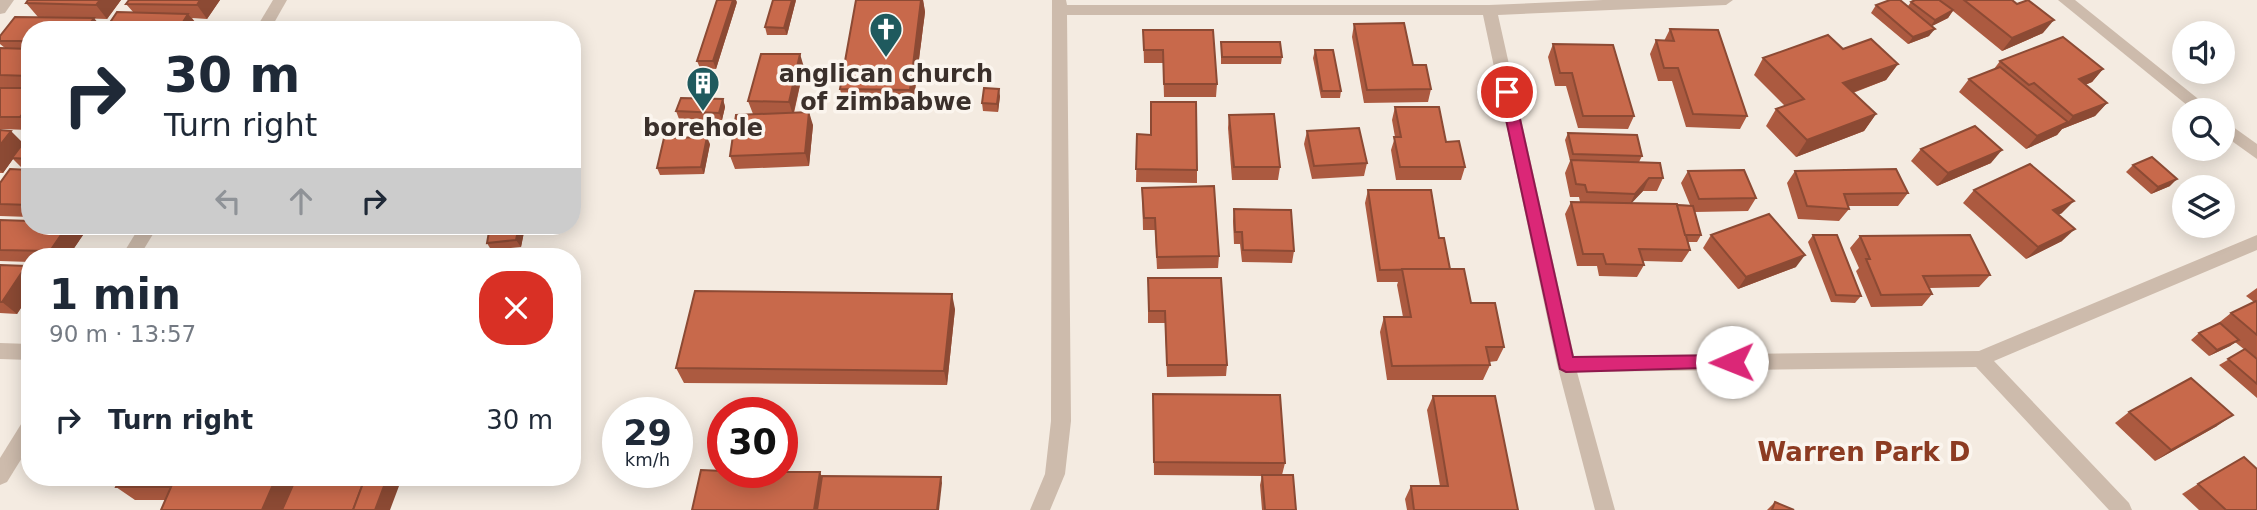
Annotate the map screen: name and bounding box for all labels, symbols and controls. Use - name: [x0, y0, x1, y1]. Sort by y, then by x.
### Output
- church icon: anglican church of zimbabwe: [867, 10, 905, 59]
- map controls: [2172, 21, 2235, 238]
- button: sound: [2172, 21, 2235, 84]
- text: 30 m: [164, 47, 300, 104]
- icon: right: [49, 49, 140, 140]
- place label: anglican church of zimbabwe: [779, 60, 993, 116]
- pin: [1477, 62, 1537, 122]
- building icon: borehole: [684, 64, 722, 113]
- icon: arrive: [1488, 73, 1526, 111]
- button: search: [2172, 98, 2235, 161]
- text: Turn right: [164, 106, 317, 144]
- place label: borehole: [643, 114, 763, 142]
- button: layers: [2172, 175, 2235, 238]
- icon: left: [209, 182, 247, 220]
- icon: ahead: [282, 182, 320, 220]
- icon: right: [355, 182, 393, 220]
- text: 1 min: [49, 270, 181, 319]
- button: close: [479, 271, 553, 345]
- text: 90 m · 13:57: [49, 321, 196, 347]
- position arrow: [1695, 325, 1769, 399]
- speed limit sign: 30: [707, 397, 798, 488]
- icon: right: [49, 401, 87, 439]
- text: Turn right: [108, 405, 253, 435]
- text: 30 m: [486, 405, 553, 435]
- text: 29: [623, 413, 672, 453]
- district label: Warren Park D: [1758, 437, 1970, 467]
- text: km/h: [625, 449, 670, 470]

